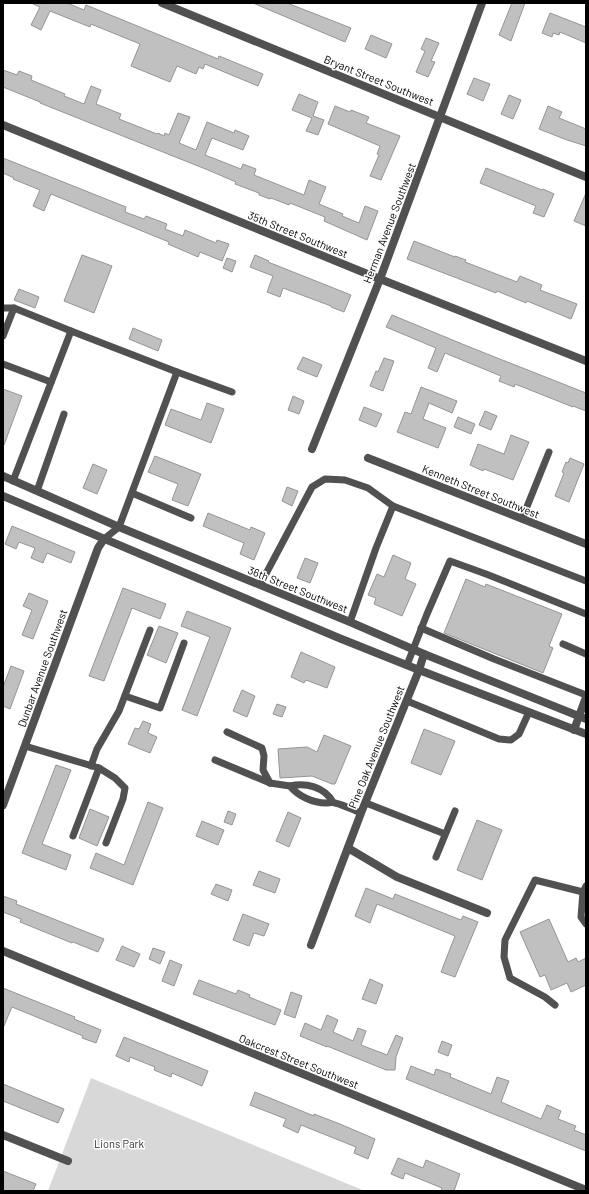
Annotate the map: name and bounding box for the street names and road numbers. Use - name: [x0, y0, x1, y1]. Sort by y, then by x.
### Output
- street label: Bryant Street Southwest: [322, 52, 436, 108]
- street label: Herman Avenue Southwest: [360, 161, 418, 285]
- street label: 35th Street Southwest: [246, 208, 350, 260]
- street label: Kenneth Street Southwest: [420, 462, 542, 520]
- street label: 36th Street Southwest: [246, 563, 350, 615]
- street label: Dunbar Avenue Southwest: [15, 607, 69, 729]
- street label: Pine Oak Avenue Southwest: [345, 684, 407, 810]
- street label: Oakcrest Street Southwest: [237, 1031, 361, 1091]

